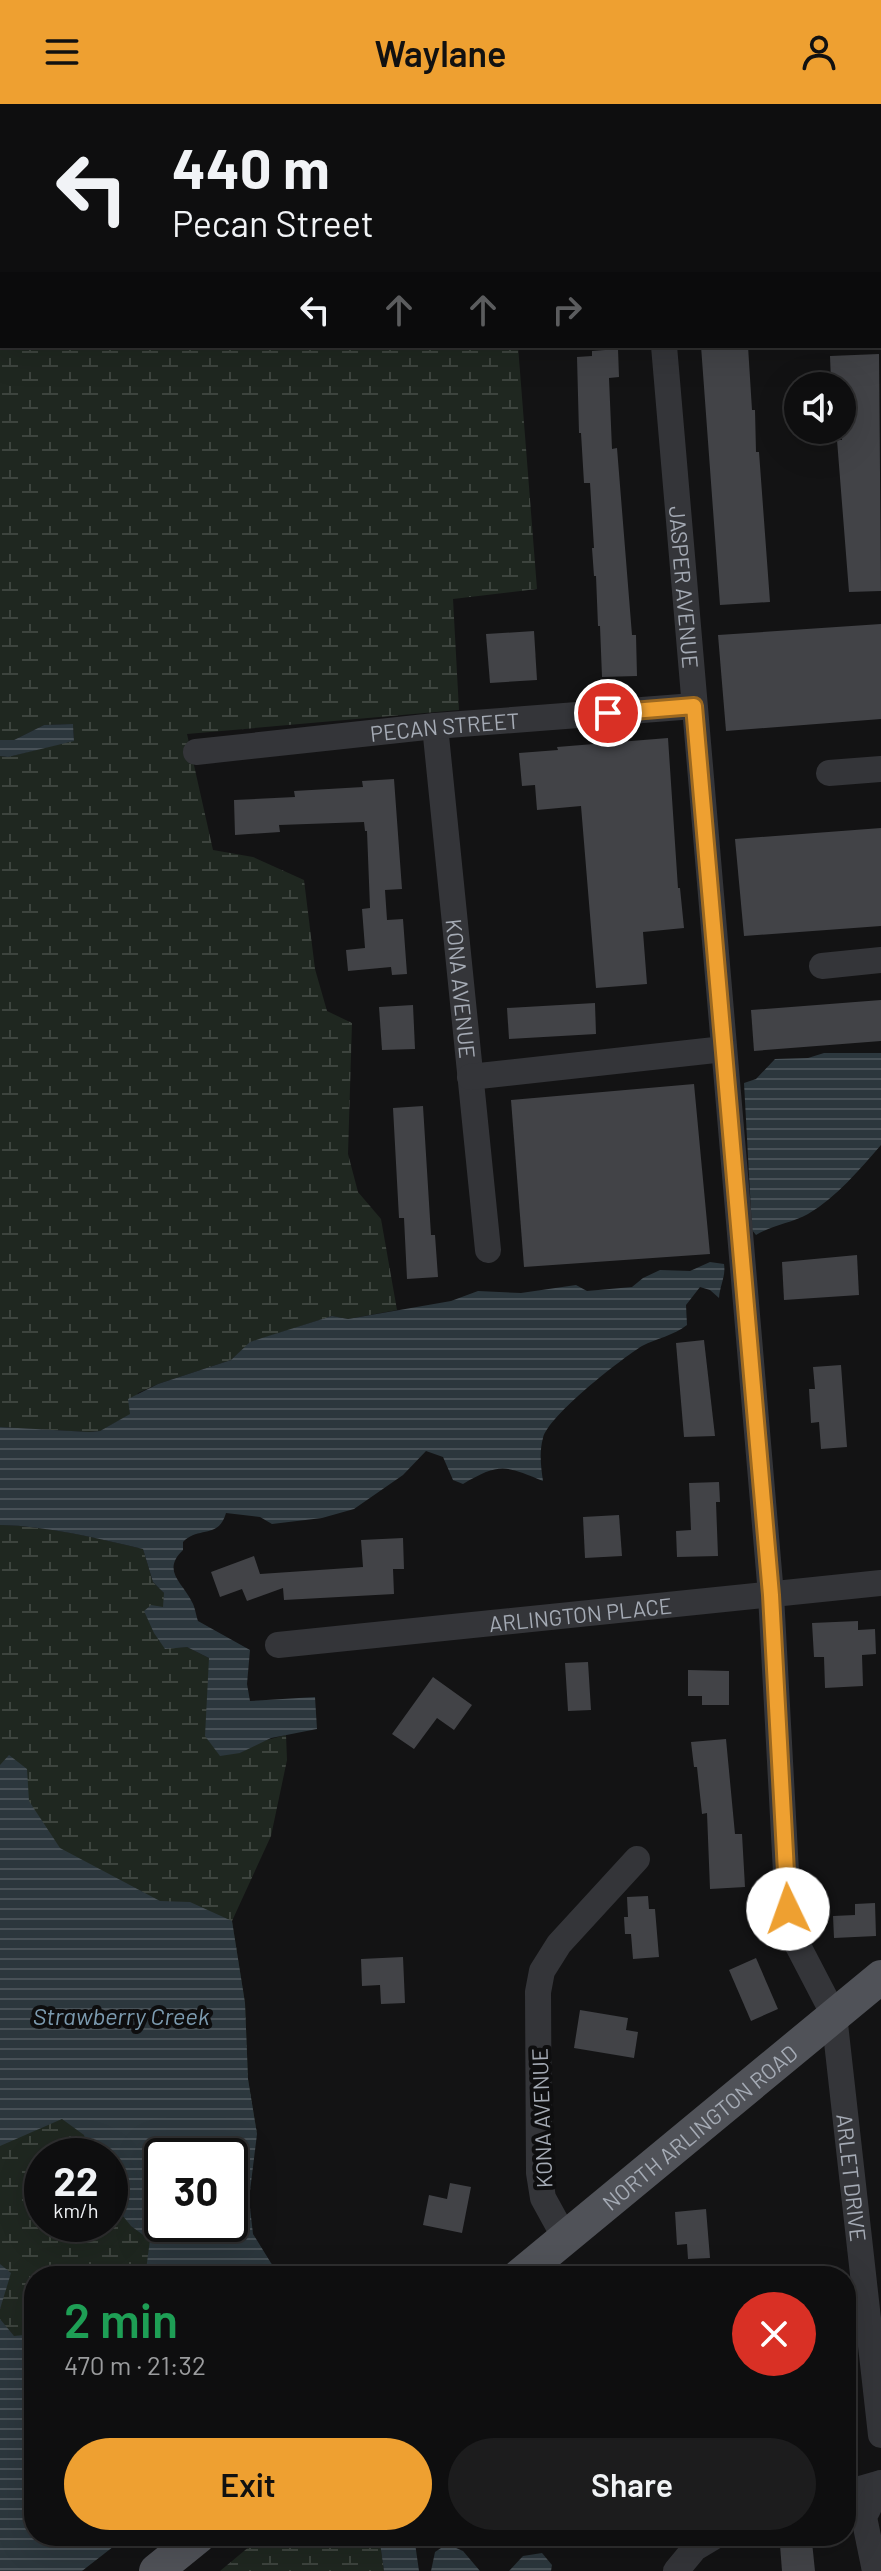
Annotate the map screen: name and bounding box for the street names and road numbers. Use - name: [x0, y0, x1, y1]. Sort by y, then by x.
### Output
- street label: JASPER AVENUE: [665, 505, 705, 669]
- street label: PECAN STREET: [369, 707, 520, 746]
- street label: KONA AVENUE: [442, 918, 482, 1060]
- street label: ARLINGTON PLACE: [488, 1592, 673, 1636]
- street label: NORTH ARLINGTON ROAD: [597, 2039, 802, 2215]
- street label: KONA AVENUE: [526, 2047, 556, 2189]
- street label: ARLET DRIVE: [832, 2112, 872, 2243]

